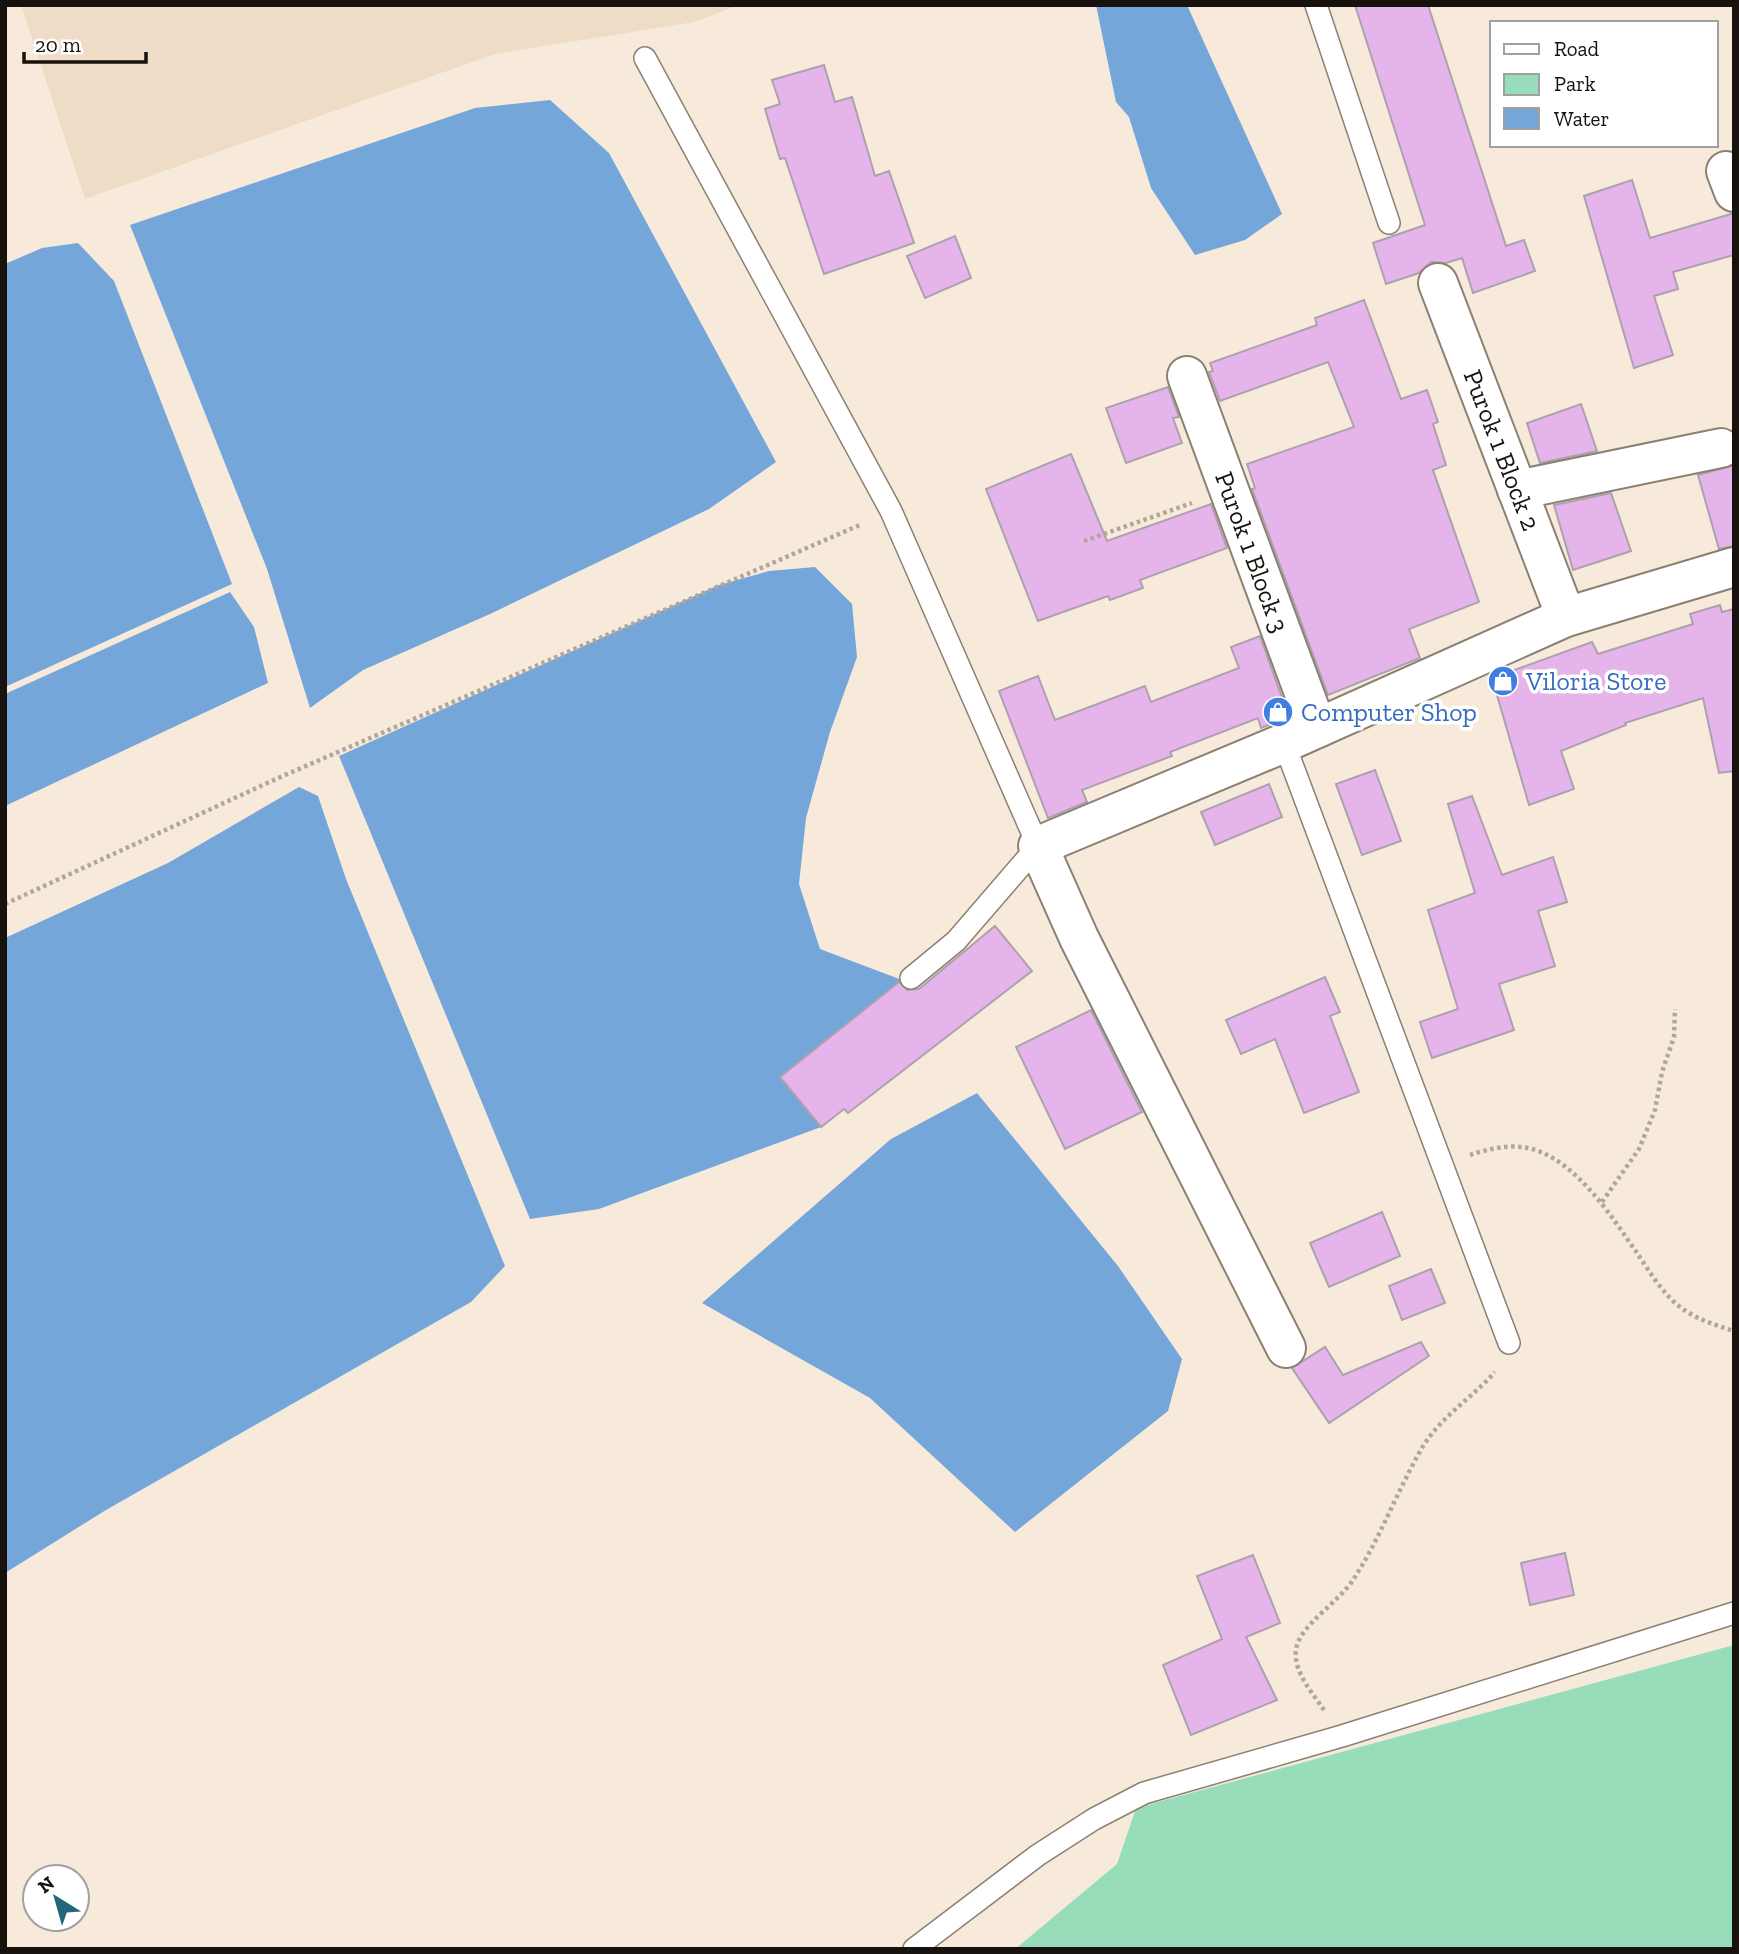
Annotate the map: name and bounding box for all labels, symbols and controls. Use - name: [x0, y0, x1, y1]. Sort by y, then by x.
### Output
- scale bar: [24, 21, 147, 65]
- legend: [1490, 21, 1718, 147]
- text: 20 m: [35, 32, 81, 57]
- text: Road: [1554, 36, 1600, 61]
- text: Park: [1554, 71, 1596, 96]
- text: Water: [1554, 106, 1609, 131]
- street label: Purok 1 Block 2: [1457, 365, 1547, 535]
- street label: Purok 1 Block 3: [1208, 467, 1296, 637]
- shop icon: Viloria Store: [1486, 664, 1520, 698]
- place label: Viloria Store: [1525, 665, 1667, 697]
- shop icon: Computer Shop: [1261, 695, 1295, 729]
- place label: Computer Shop: [1301, 696, 1477, 728]
- north arrow: [21, 1863, 91, 1933]
- text: N: [33, 1871, 59, 1898]

